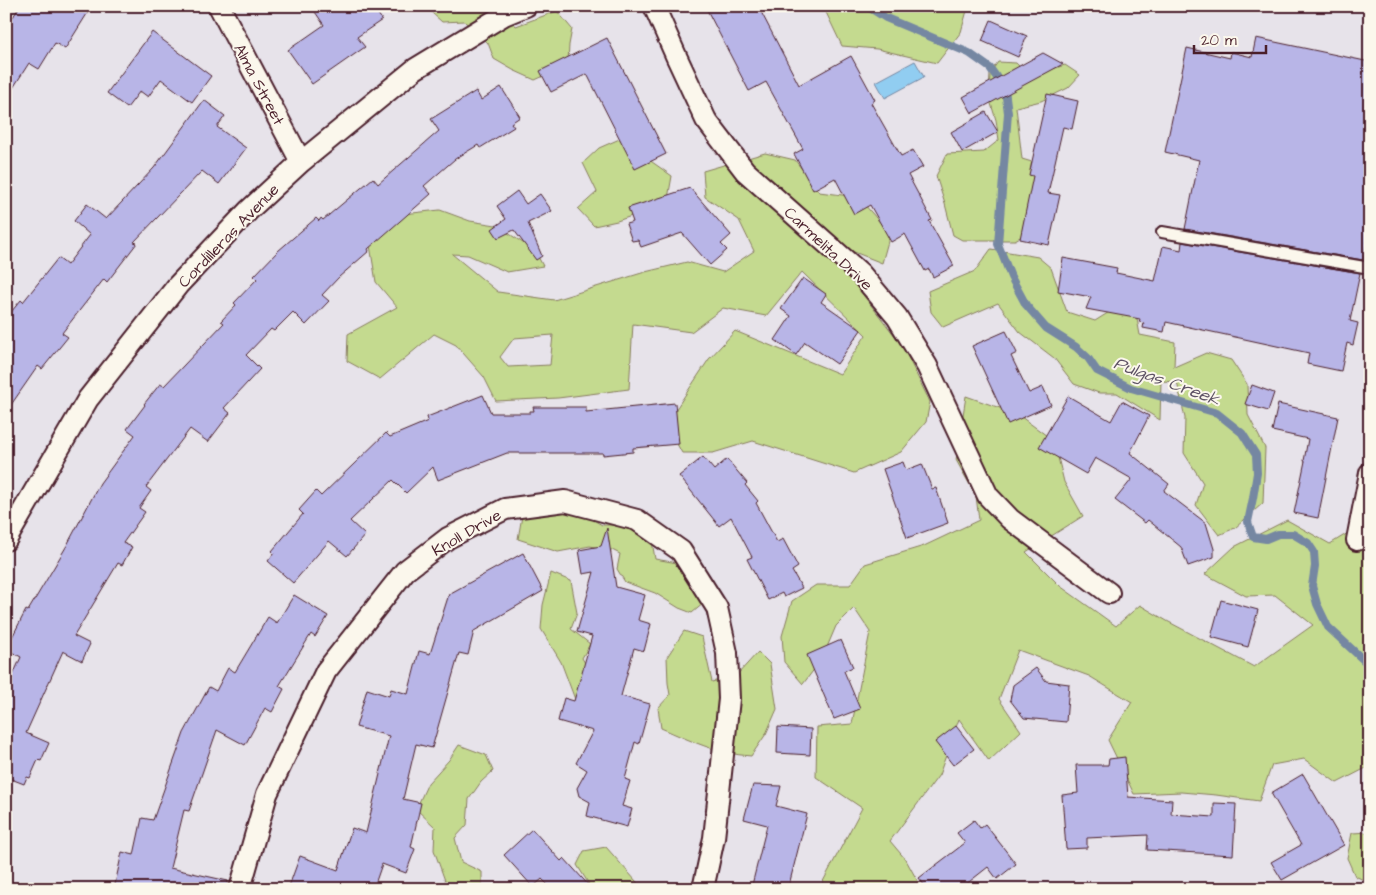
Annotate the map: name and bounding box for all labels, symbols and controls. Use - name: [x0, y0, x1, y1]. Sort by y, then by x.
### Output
- scale bar: [1194, 22, 1266, 54]
- text: 20 m: [1201, 30, 1237, 51]
- street label: Alma Street: [228, 40, 290, 129]
- street label: Cordilleras Avenue: [173, 179, 284, 293]
- street label: Carmelita Drive: [779, 202, 878, 296]
- water label: Pulgas Creek: [1110, 351, 1224, 414]
- street label: Knoll Drive: [428, 504, 506, 562]

